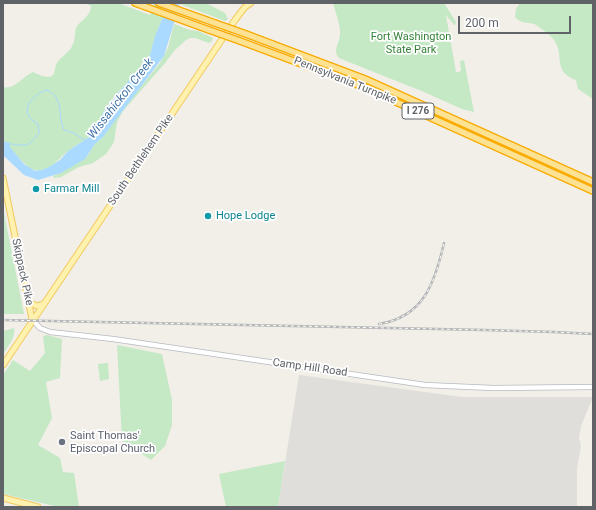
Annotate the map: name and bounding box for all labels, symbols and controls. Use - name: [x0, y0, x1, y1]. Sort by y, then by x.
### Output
- scale bar: [460, 8, 573, 34]
- text: 200 m: [465, 16, 499, 30]
- park label: Fort Washington State Park: [371, 30, 451, 56]
- street label: Pennsylvania Turnpike: [292, 54, 398, 108]
- water label: Wissahickon Creek: [85, 56, 157, 142]
- road number: I 276: [402, 103, 434, 119]
- street label: South Bethlehem Pike: [106, 112, 176, 208]
- place label: Farmar Mill: [44, 182, 99, 196]
- marker: Farmar Mill: [31, 184, 41, 194]
- place label: Hope Lodge: [216, 209, 275, 223]
- marker: Hope Lodge: [203, 211, 213, 221]
- street label: Skippack Pike: [8, 237, 36, 307]
- street label: Camp Hill Road: [272, 356, 348, 380]
- place label: Saint Thomas' Episcopal Church: [70, 429, 155, 455]
- marker: Saint Thomas' Episcopal Church: [57, 437, 67, 447]

